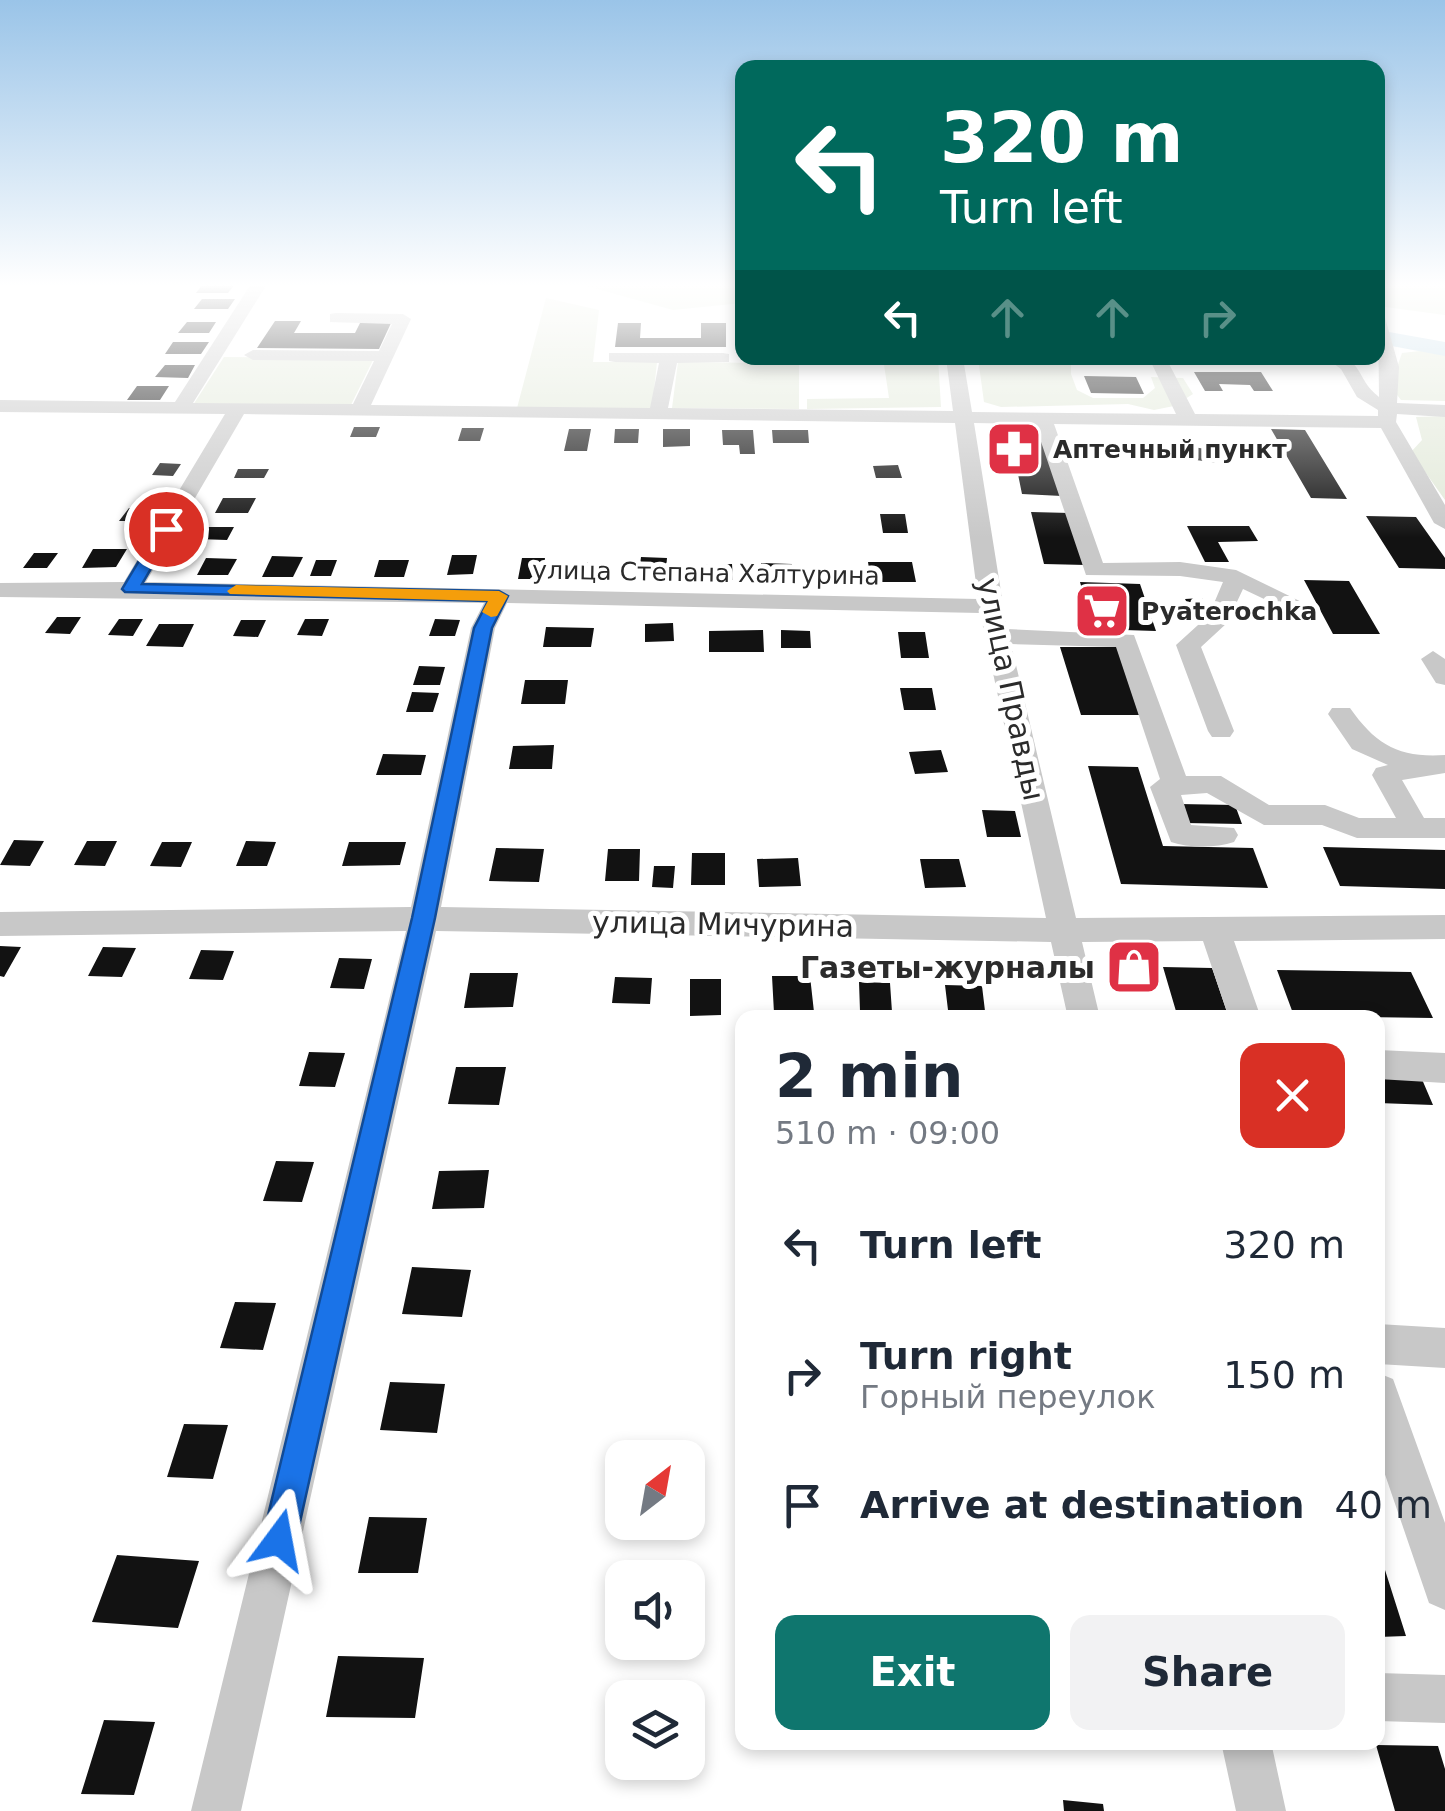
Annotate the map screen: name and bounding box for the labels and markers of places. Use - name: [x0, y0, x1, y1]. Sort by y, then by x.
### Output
- pharmacy icon: Аптечный пункт: [984, 419, 1044, 479]
- place label: Аптечный пункт: [1053, 435, 1287, 464]
- pin: [124, 487, 209, 572]
- supermarket icon: Pyaterochka: [1072, 581, 1132, 641]
- place label: Pyaterochka: [1141, 597, 1317, 626]
- shop icon: Газеты-журналы: [1104, 937, 1164, 997]
- place label: Газеты-журналы: [800, 950, 1095, 985]

